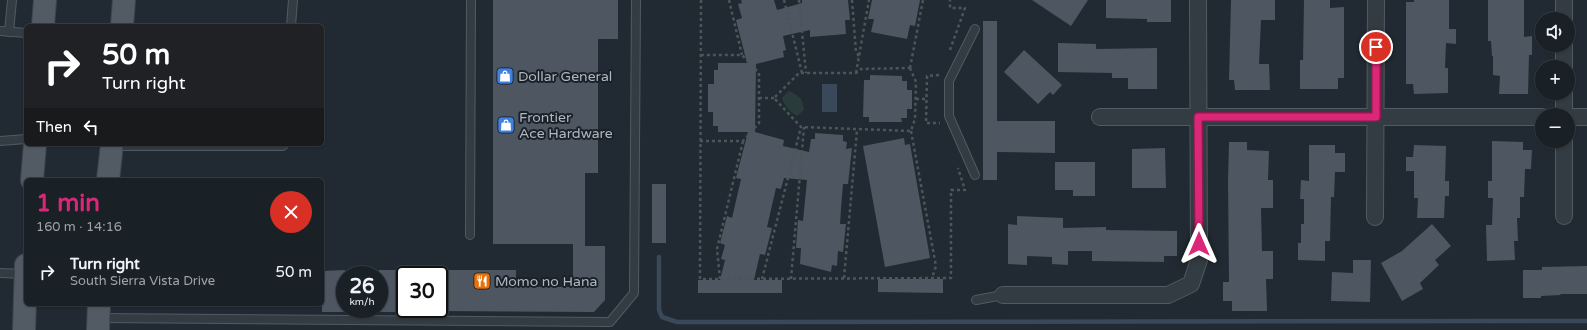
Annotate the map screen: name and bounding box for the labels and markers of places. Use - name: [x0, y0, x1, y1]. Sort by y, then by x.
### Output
- pin: [1359, 30, 1393, 64]
- shop icon: Dollar General: [495, 66, 515, 86]
- place label: Dollar General: [518, 68, 612, 85]
- place label: Frontier Ace Hardware: [519, 109, 613, 142]
- shop icon: Frontier Ace Hardware: [496, 115, 516, 135]
- restaurant icon: Momo no Hana: [472, 271, 492, 291]
- place label: Momo no Hana: [495, 273, 597, 290]

